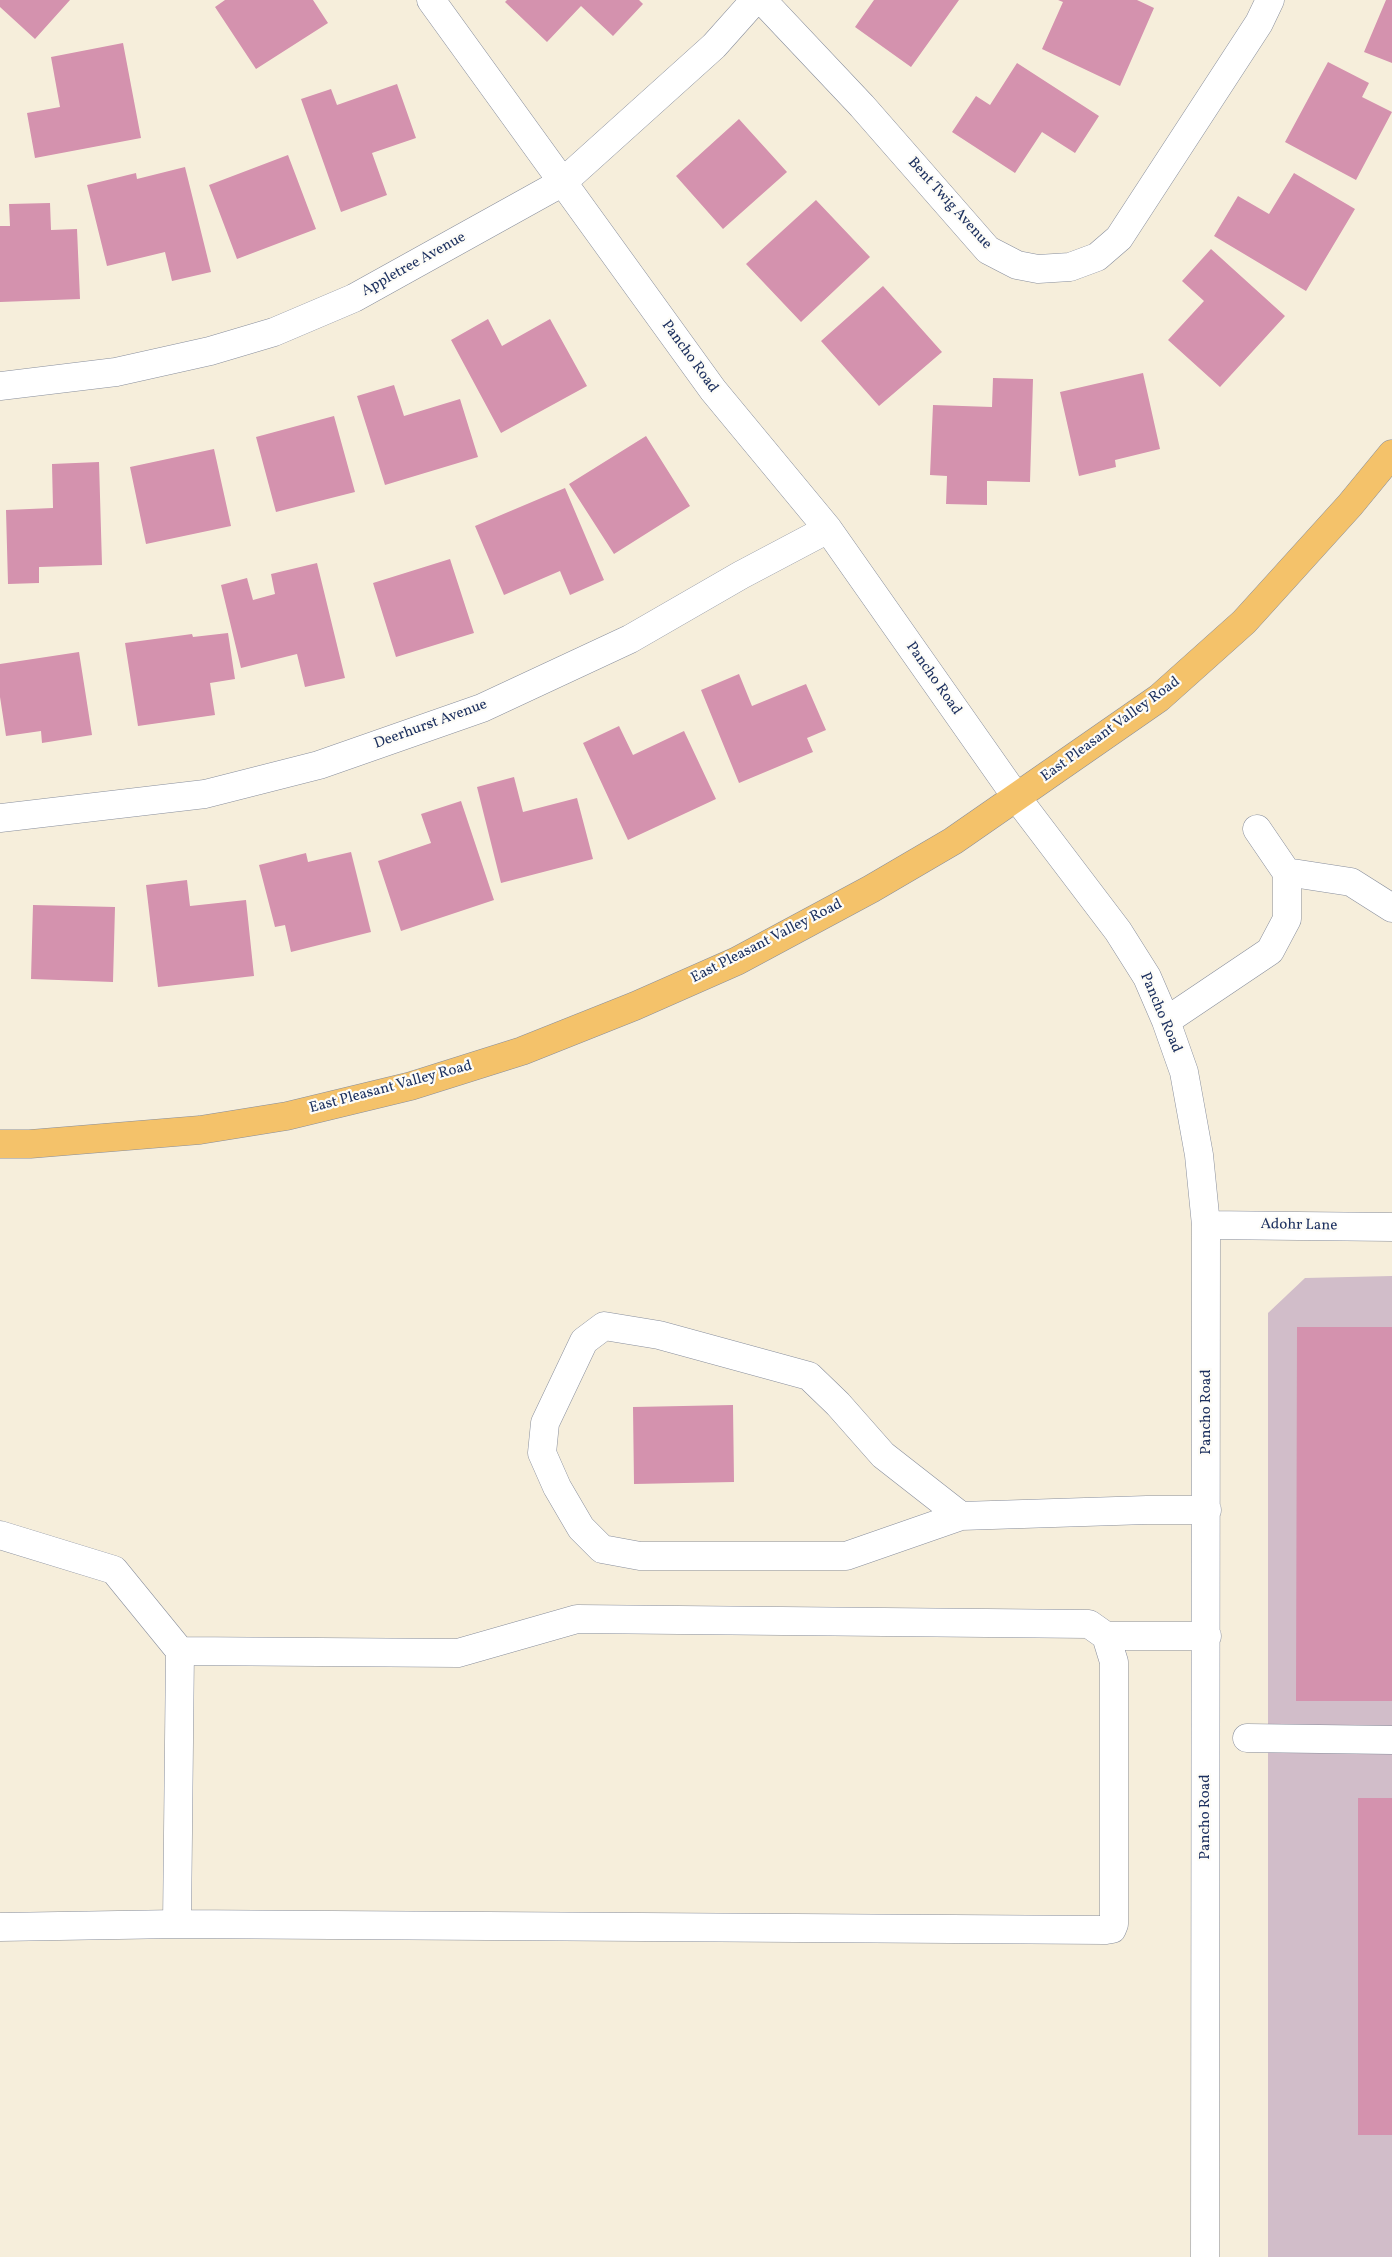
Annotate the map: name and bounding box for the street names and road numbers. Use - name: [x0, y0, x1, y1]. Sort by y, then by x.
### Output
- street label: Bent Twig Avenue: [903, 154, 995, 254]
- street label: Appletree Avenue: [359, 229, 469, 301]
- street label: Pancho Road: [657, 317, 721, 397]
- street label: Pancho Road: [901, 639, 965, 719]
- street label: East Pleasant Valley Road: [1038, 674, 1184, 786]
- street label: Deerhurst Avenue: [372, 696, 490, 754]
- street label: East Pleasant Valley Road: [688, 896, 846, 988]
- street label: Pancho Road: [1135, 970, 1185, 1056]
- street label: East Pleasant Valley Road: [308, 1058, 474, 1118]
- street label: Adohr Lane: [1260, 1216, 1338, 1236]
- street label: Pancho Road: [1198, 1369, 1216, 1455]
- street label: Pancho Road: [1197, 1774, 1215, 1860]

